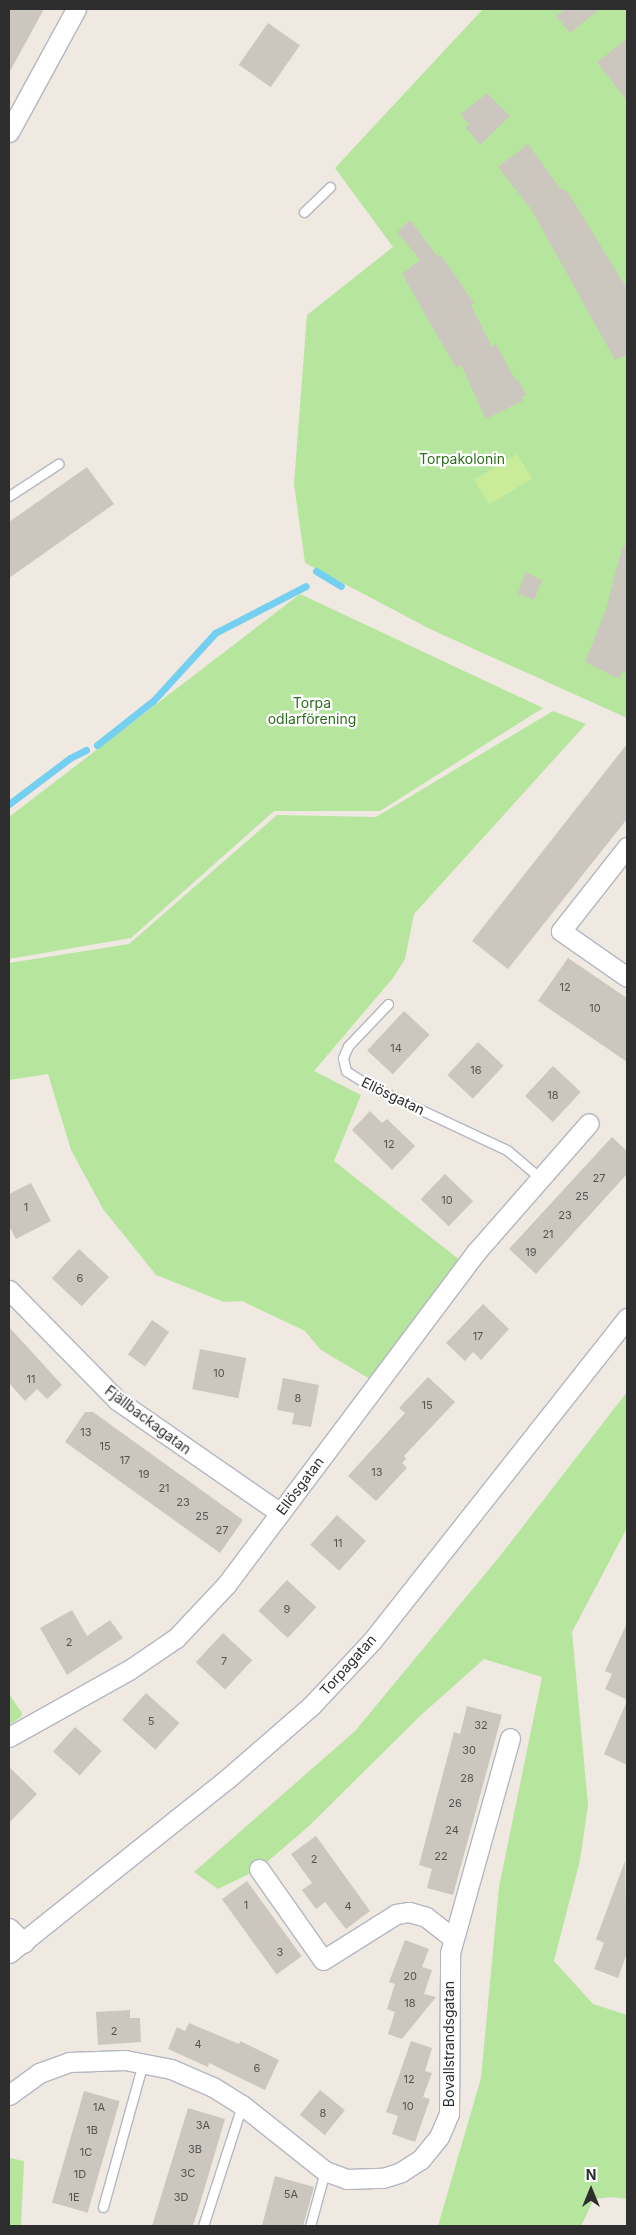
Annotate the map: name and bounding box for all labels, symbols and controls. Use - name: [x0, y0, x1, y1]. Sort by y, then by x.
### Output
- park label: Torpakolonin: [419, 451, 505, 467]
- park label: Torpa odlarförening: [268, 695, 356, 728]
- house number: 12: [559, 980, 571, 994]
- house number: 10: [589, 1001, 601, 1015]
- house number: 14: [390, 1041, 402, 1055]
- house number: 16: [470, 1063, 482, 1077]
- street label: Ellösgatan: [359, 1073, 427, 1119]
- house number: 18: [547, 1088, 559, 1102]
- house number: 12: [383, 1137, 395, 1151]
- house number: 27: [593, 1171, 605, 1185]
- house number: 25: [575, 1189, 589, 1203]
- house number: 10: [441, 1193, 453, 1207]
- house number: 1: [24, 1200, 28, 1214]
- house number: 23: [558, 1208, 572, 1222]
- house number: 21: [542, 1227, 554, 1241]
- house number: 19: [525, 1245, 537, 1259]
- house number: 6: [77, 1271, 83, 1285]
- house number: 17: [473, 1329, 483, 1343]
- house number: 10: [213, 1366, 225, 1380]
- house number: 11: [27, 1372, 35, 1386]
- street label: Fjällbackagatan: [102, 1382, 194, 1458]
- house number: 8: [295, 1391, 301, 1405]
- house number: 15: [421, 1398, 433, 1412]
- house number: 13: [80, 1425, 92, 1439]
- house number: 15: [99, 1439, 111, 1453]
- house number: 17: [120, 1453, 130, 1467]
- street label: Ellösgatan: [273, 1454, 327, 1518]
- house number: 13: [371, 1465, 383, 1479]
- house number: 19: [138, 1467, 150, 1481]
- house number: 21: [158, 1481, 170, 1495]
- house number: 23: [176, 1495, 190, 1509]
- house number: 25: [195, 1509, 209, 1523]
- house number: 27: [216, 1523, 228, 1537]
- house number: 11: [334, 1536, 342, 1550]
- house number: 9: [284, 1602, 290, 1616]
- street label: Torpagatan: [316, 1631, 380, 1699]
- house number: 2: [66, 1635, 72, 1649]
- house number: 7: [221, 1654, 227, 1668]
- house number: 5: [148, 1714, 154, 1728]
- house number: 32: [474, 1718, 488, 1732]
- house number: 30: [462, 1743, 476, 1757]
- house number: 28: [460, 1771, 474, 1785]
- house number: 26: [448, 1796, 462, 1810]
- house number: 24: [445, 1823, 459, 1837]
- house number: 22: [434, 1849, 448, 1863]
- house number: 2: [311, 1852, 317, 1866]
- house number: 1: [244, 1898, 248, 1912]
- house number: 4: [344, 1899, 352, 1913]
- house number: 3: [277, 1945, 283, 1959]
- house number: 20: [403, 1969, 417, 1983]
- street label: Bovallstrandsgatan: [441, 1981, 457, 2107]
- house number: 18: [404, 1996, 416, 2010]
- house number: 2: [111, 2024, 117, 2038]
- house number: 4: [194, 2037, 202, 2051]
- house number: 6: [254, 2061, 260, 2075]
- house number: 12: [403, 2072, 415, 2086]
- house number: 10: [402, 2099, 414, 2113]
- house number: 1A: [93, 2100, 105, 2114]
- house number: 8: [320, 2106, 326, 2120]
- house number: 3A: [196, 2118, 210, 2132]
- house number: 1B: [86, 2123, 98, 2137]
- house number: 3B: [188, 2142, 202, 2156]
- house number: 1C: [80, 2145, 92, 2159]
- north arrow: [566, 2165, 616, 2215]
- house number: 3C: [181, 2166, 195, 2180]
- text: N: [586, 2166, 596, 2183]
- house number: 1D: [74, 2167, 86, 2181]
- house number: 5A: [284, 2187, 298, 2201]
- house number: 1E: [68, 2190, 80, 2204]
- house number: 3D: [174, 2190, 188, 2204]

